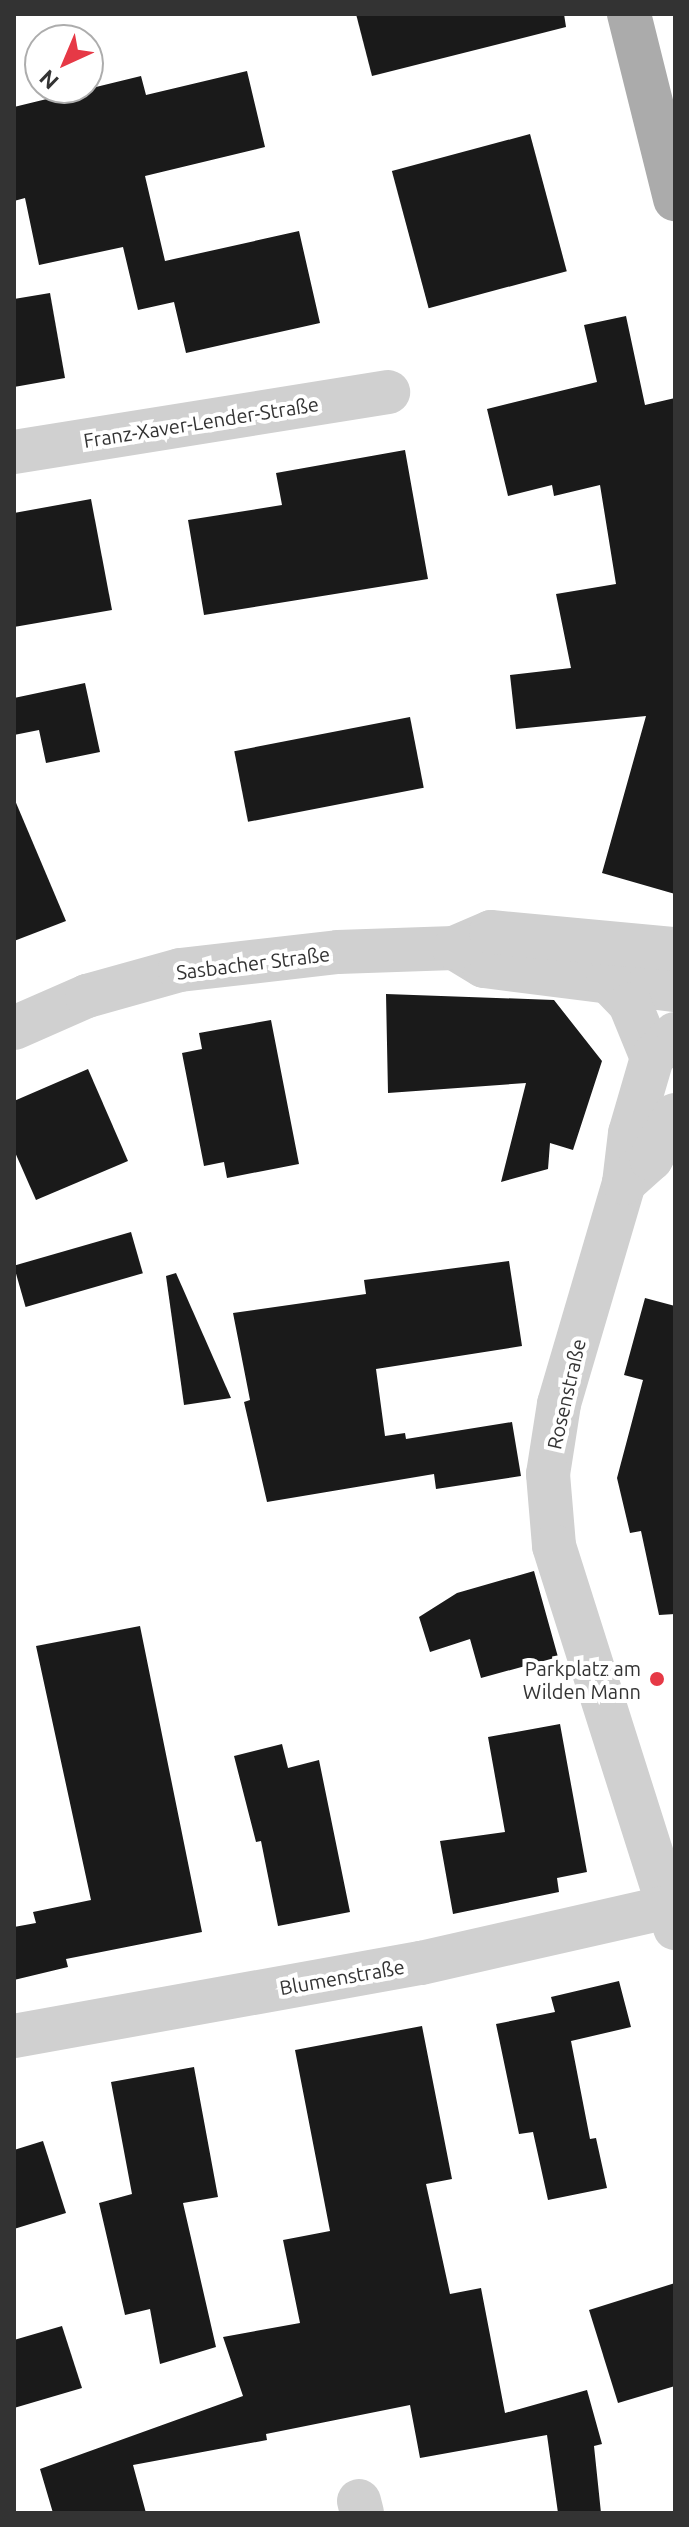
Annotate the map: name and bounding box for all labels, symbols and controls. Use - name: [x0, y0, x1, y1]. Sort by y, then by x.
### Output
- north arrow: [24, 24, 104, 104]
- text: N: [34, 65, 63, 95]
- street label: Franz-Xaver-Lender-Straße: [82, 392, 320, 452]
- street label: Sasbacher Straße: [175, 942, 331, 984]
- street label: Rosenstraße: [542, 1336, 590, 1452]
- place label: Parkplatz am Wilden Mann: [523, 1656, 641, 1703]
- marker: Parkplatz am Wilden Mann: [648, 1670, 666, 1688]
- street label: Blumenstraße: [278, 1954, 406, 2000]

